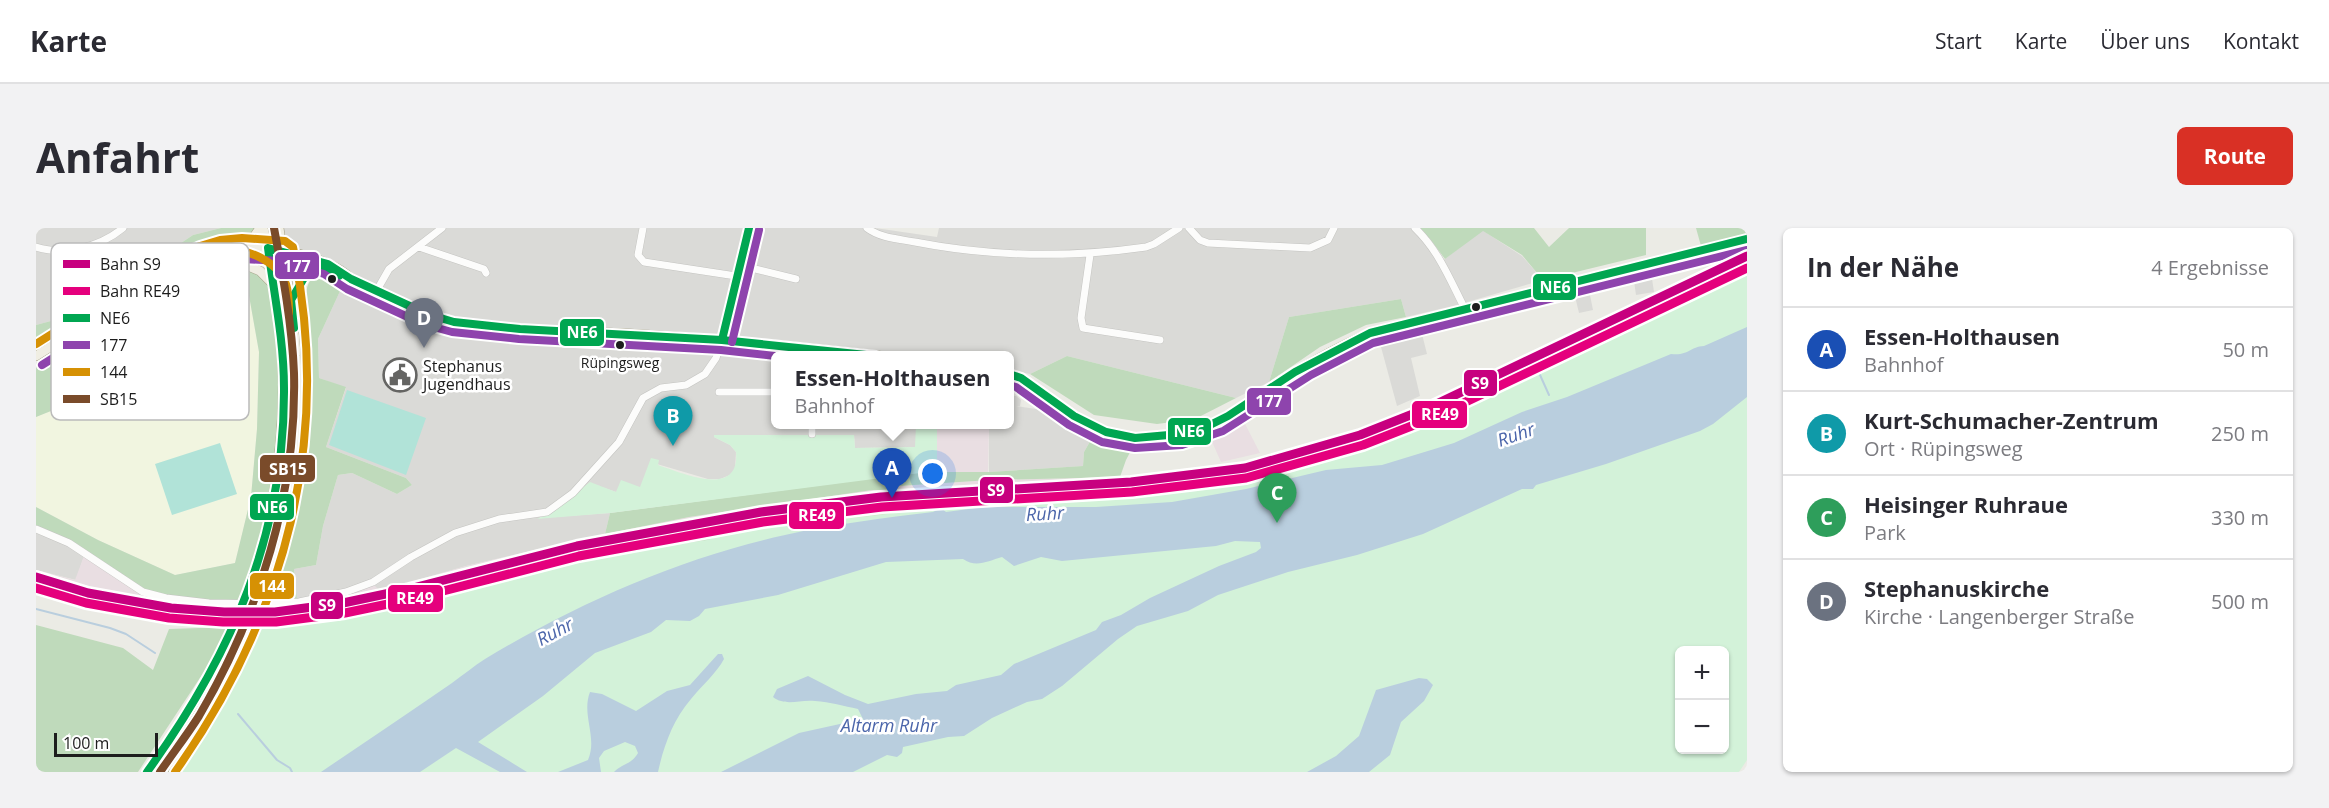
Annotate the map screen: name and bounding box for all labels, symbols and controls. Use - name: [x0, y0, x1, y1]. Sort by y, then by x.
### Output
- text: Karte: [30, 22, 107, 60]
- text: Start: [1935, 27, 1982, 55]
- text: Karte: [2015, 27, 2067, 55]
- text: Über uns: [2100, 27, 2190, 55]
- text: Kontakt: [2223, 27, 2299, 55]
- button: Route: [2177, 127, 2293, 185]
- text: Anfahrt: [36, 128, 199, 185]
- legend: [51, 243, 249, 420]
- text: In der Nähe: [1807, 249, 1959, 285]
- line badge: 177: [274, 251, 320, 280]
- text: Bahn S9: [100, 253, 161, 275]
- text: 4 Ergebnisse: [2151, 254, 2269, 281]
- text: 177: [283, 255, 311, 277]
- unlabelled marker: [326, 273, 338, 285]
- line badge: NE6: [1532, 273, 1577, 301]
- text: NE6: [1539, 276, 1571, 298]
- text: Bahn RE49: [100, 280, 180, 302]
- pin: D: [404, 298, 444, 348]
- unlabelled marker: [1470, 301, 1482, 313]
- text: NE6: [100, 307, 130, 329]
- line badge: NE6: [559, 318, 605, 347]
- text: NE6: [566, 321, 598, 343]
- text: Essen-Holthausen: [1864, 321, 2060, 351]
- text: 177: [100, 334, 127, 356]
- text: A: [1820, 336, 1833, 363]
- text: 50 m: [2222, 336, 2269, 363]
- marker: Rüpingsweg: [614, 339, 626, 351]
- popup: [771, 351, 1014, 429]
- text: Bahnhof: [1864, 351, 1944, 378]
- place label: Rüpingsweg: [581, 353, 660, 372]
- place label: Stephanus Jugendhaus: [421, 355, 511, 395]
- public building icon: Stephanus Jugendhaus: [382, 357, 418, 393]
- text: 144: [100, 361, 127, 383]
- text: Essen-Holthausen: [794, 362, 991, 392]
- line badge: S9: [1463, 369, 1498, 397]
- text: S9: [1471, 372, 1489, 394]
- line badge: 177: [1246, 387, 1292, 416]
- text: SB15: [100, 388, 137, 410]
- text: 177: [1255, 390, 1283, 412]
- text: Bahnhof: [794, 392, 874, 419]
- pin: B: [654, 396, 692, 446]
- line badge: RE49: [1411, 400, 1468, 429]
- text: RE49: [1421, 403, 1459, 425]
- text: Kurt-Schumacher-Zentrum: [1864, 405, 2159, 435]
- water label: Ruhr: [1494, 416, 1538, 452]
- line badge: NE6: [1167, 417, 1212, 446]
- text: NE6: [1173, 420, 1205, 442]
- text: B: [1820, 420, 1833, 447]
- text: 250 m: [2211, 420, 2269, 447]
- text: Ort · Rüpingsweg: [1864, 435, 2023, 462]
- pin: A: [872, 448, 912, 498]
- line badge: SB15: [259, 454, 316, 483]
- text: SB15: [269, 458, 307, 480]
- your location: [918, 459, 947, 488]
- pin: C: [1258, 474, 1296, 523]
- line badge: S9: [979, 476, 1014, 504]
- text: S9: [987, 479, 1005, 501]
- text: Heisinger Ruhraue: [1864, 489, 2068, 519]
- line badge: NE6: [249, 493, 295, 521]
- text: NE6: [256, 496, 288, 518]
- water label: Ruhr: [1025, 500, 1066, 526]
- line badge: RE49: [788, 501, 845, 530]
- text: RE49: [798, 504, 836, 526]
- text: C: [1820, 504, 1833, 531]
- text: 330 m: [2211, 504, 2269, 531]
- text: Park: [1864, 519, 1906, 546]
- line badge: 144: [249, 572, 295, 600]
- text: Stephanuskirche: [1864, 573, 2049, 603]
- text: 144: [258, 575, 286, 597]
- line badge: RE49: [387, 584, 444, 613]
- text: RE49: [396, 587, 434, 609]
- text: D: [1819, 588, 1834, 615]
- text: 500 m: [2211, 588, 2269, 615]
- line badge: S9: [310, 591, 344, 620]
- text: S9: [318, 594, 336, 616]
- text: Kirche · Langenberger Straße: [1864, 603, 2135, 630]
- water label: Ruhr: [532, 611, 578, 651]
- map controls: [1675, 646, 1729, 754]
- button: +: [1675, 646, 1729, 700]
- button: −: [1675, 700, 1729, 754]
- water label: Altarm Ruhr: [839, 713, 938, 737]
- scale bar: [54, 730, 158, 758]
- text: 100 m: [63, 732, 109, 754]

